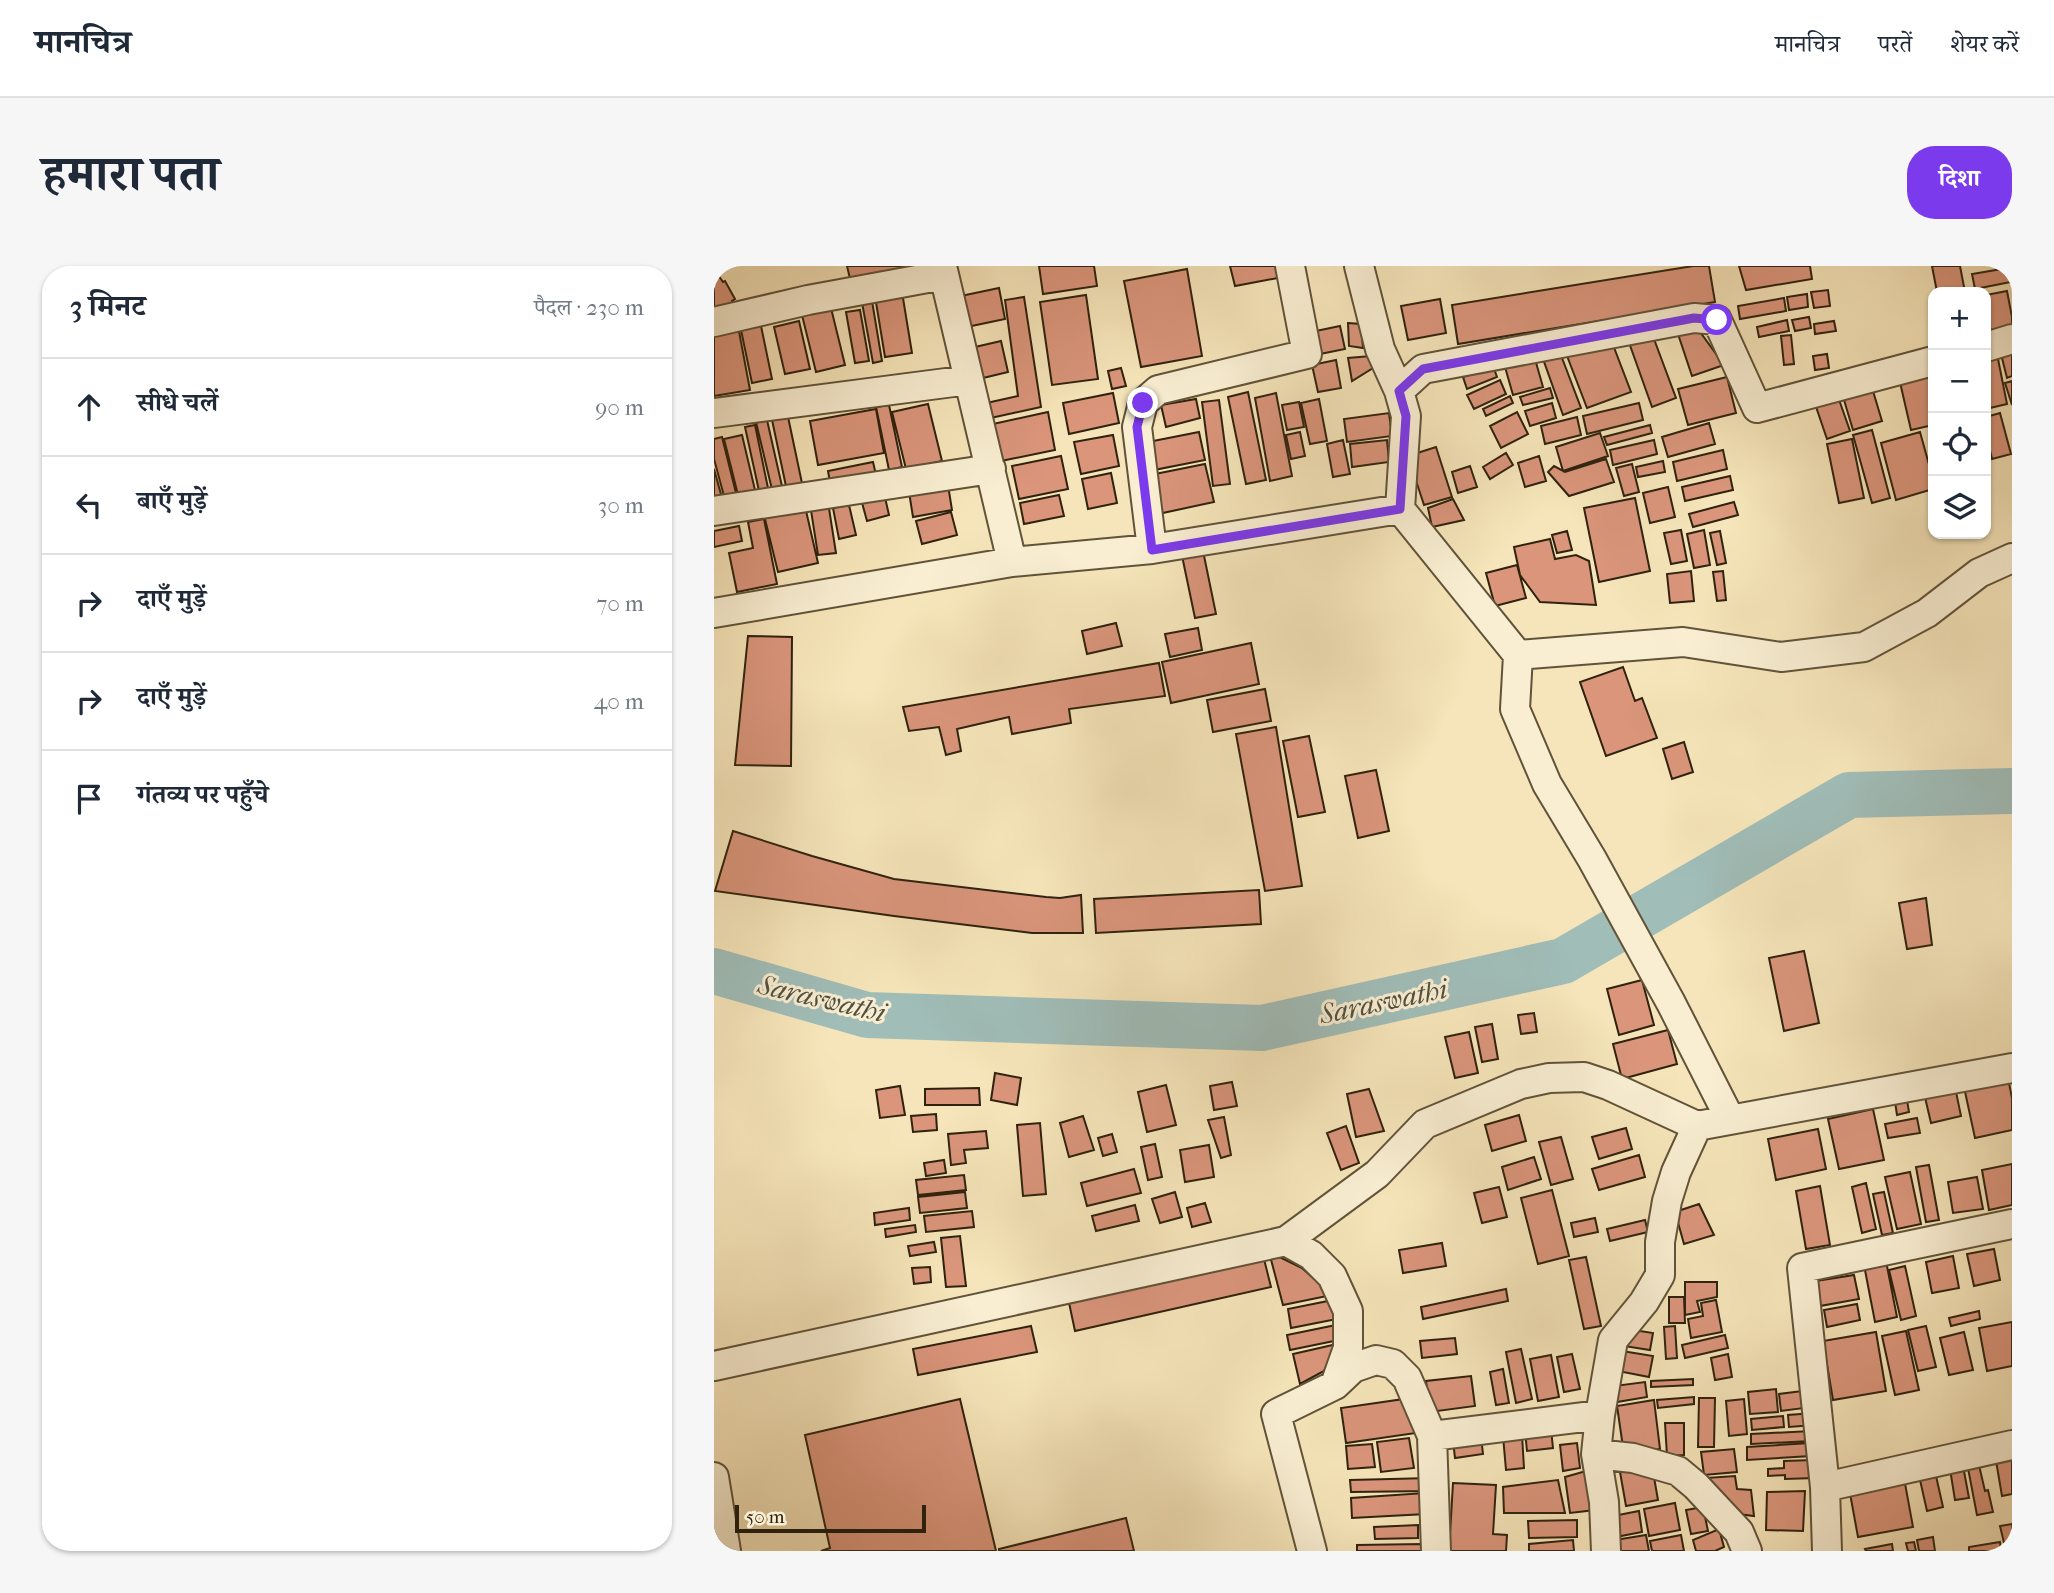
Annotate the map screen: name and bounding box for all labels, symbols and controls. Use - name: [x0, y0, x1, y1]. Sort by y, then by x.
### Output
- text: मानचित्र: [35, 23, 131, 62]
- text: मानचित्र: [1775, 30, 1840, 58]
- text: परतें: [1878, 30, 1912, 58]
- text: शेयर करें: [1950, 30, 2019, 58]
- text: हमारा पता: [42, 145, 219, 203]
- button: दिशा: [1907, 146, 2012, 219]
- map controls: [1928, 287, 1991, 539]
- button: +: [1928, 287, 1991, 350]
- text: 3 मिनट: [70, 289, 146, 324]
- text: पैदल · 230 m: [534, 294, 644, 321]
- route start: [1701, 304, 1732, 335]
- button: −: [1928, 350, 1991, 413]
- text: सीधे चलें: [137, 387, 218, 418]
- route end: [1127, 387, 1158, 418]
- icon: ahead: [70, 388, 108, 426]
- text: 90 m: [595, 394, 644, 421]
- button: locate: [1928, 413, 1991, 476]
- button: layers: [1928, 476, 1991, 539]
- text: बाएँ मुड़ें: [137, 485, 207, 516]
- icon: left: [70, 486, 108, 524]
- text: 30 m: [598, 492, 644, 519]
- text: दाएँ मुड़ें: [137, 583, 206, 614]
- icon: right: [70, 584, 108, 622]
- text: 70 m: [596, 590, 644, 617]
- text: दाएँ मुड़ें: [137, 681, 206, 712]
- icon: right: [70, 682, 108, 720]
- text: 40 m: [594, 688, 644, 715]
- text: गंतव्य पर पहुँचे: [137, 779, 268, 810]
- icon: arrive: [70, 780, 108, 818]
- water label: Saraswathi: [754, 968, 891, 1030]
- water label: Saraswathi: [1315, 971, 1452, 1031]
- scale bar: [735, 1502, 926, 1534]
- text: 50 m: [746, 1506, 785, 1528]

